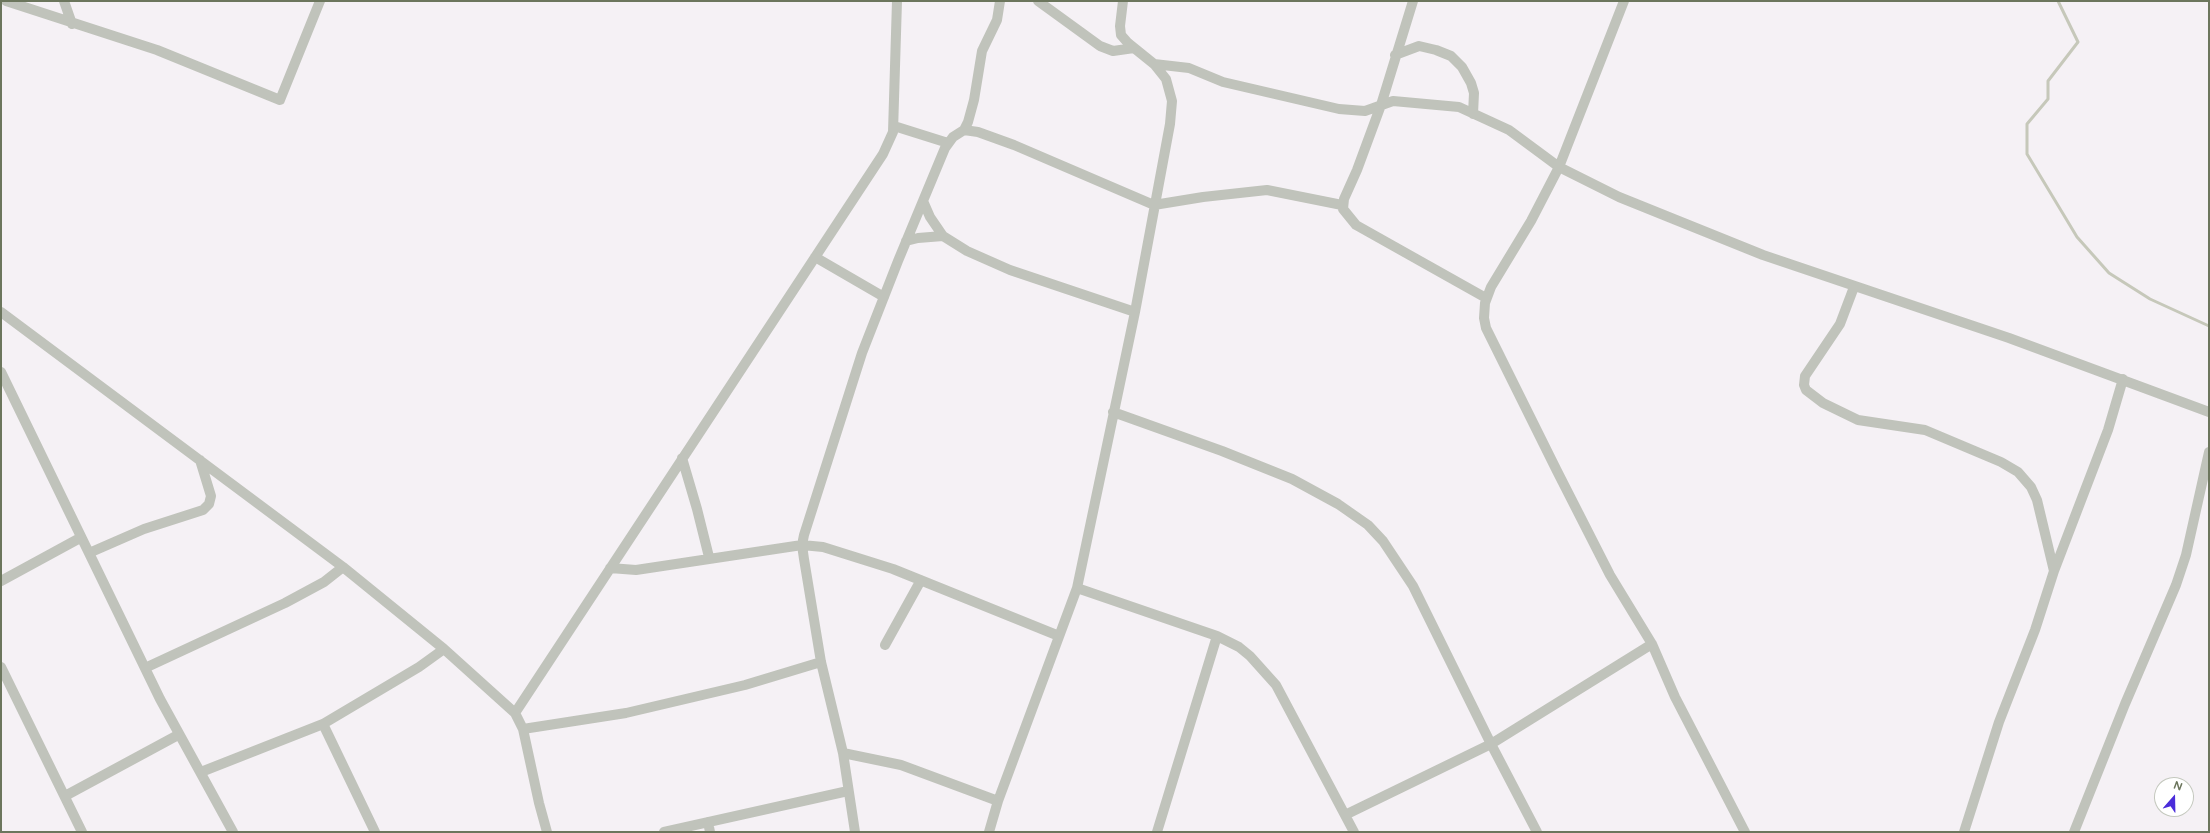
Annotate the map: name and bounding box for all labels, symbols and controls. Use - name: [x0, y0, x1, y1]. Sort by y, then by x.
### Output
- north arrow: [2154, 777, 2194, 817]
- text: N: [2172, 779, 2184, 794]

